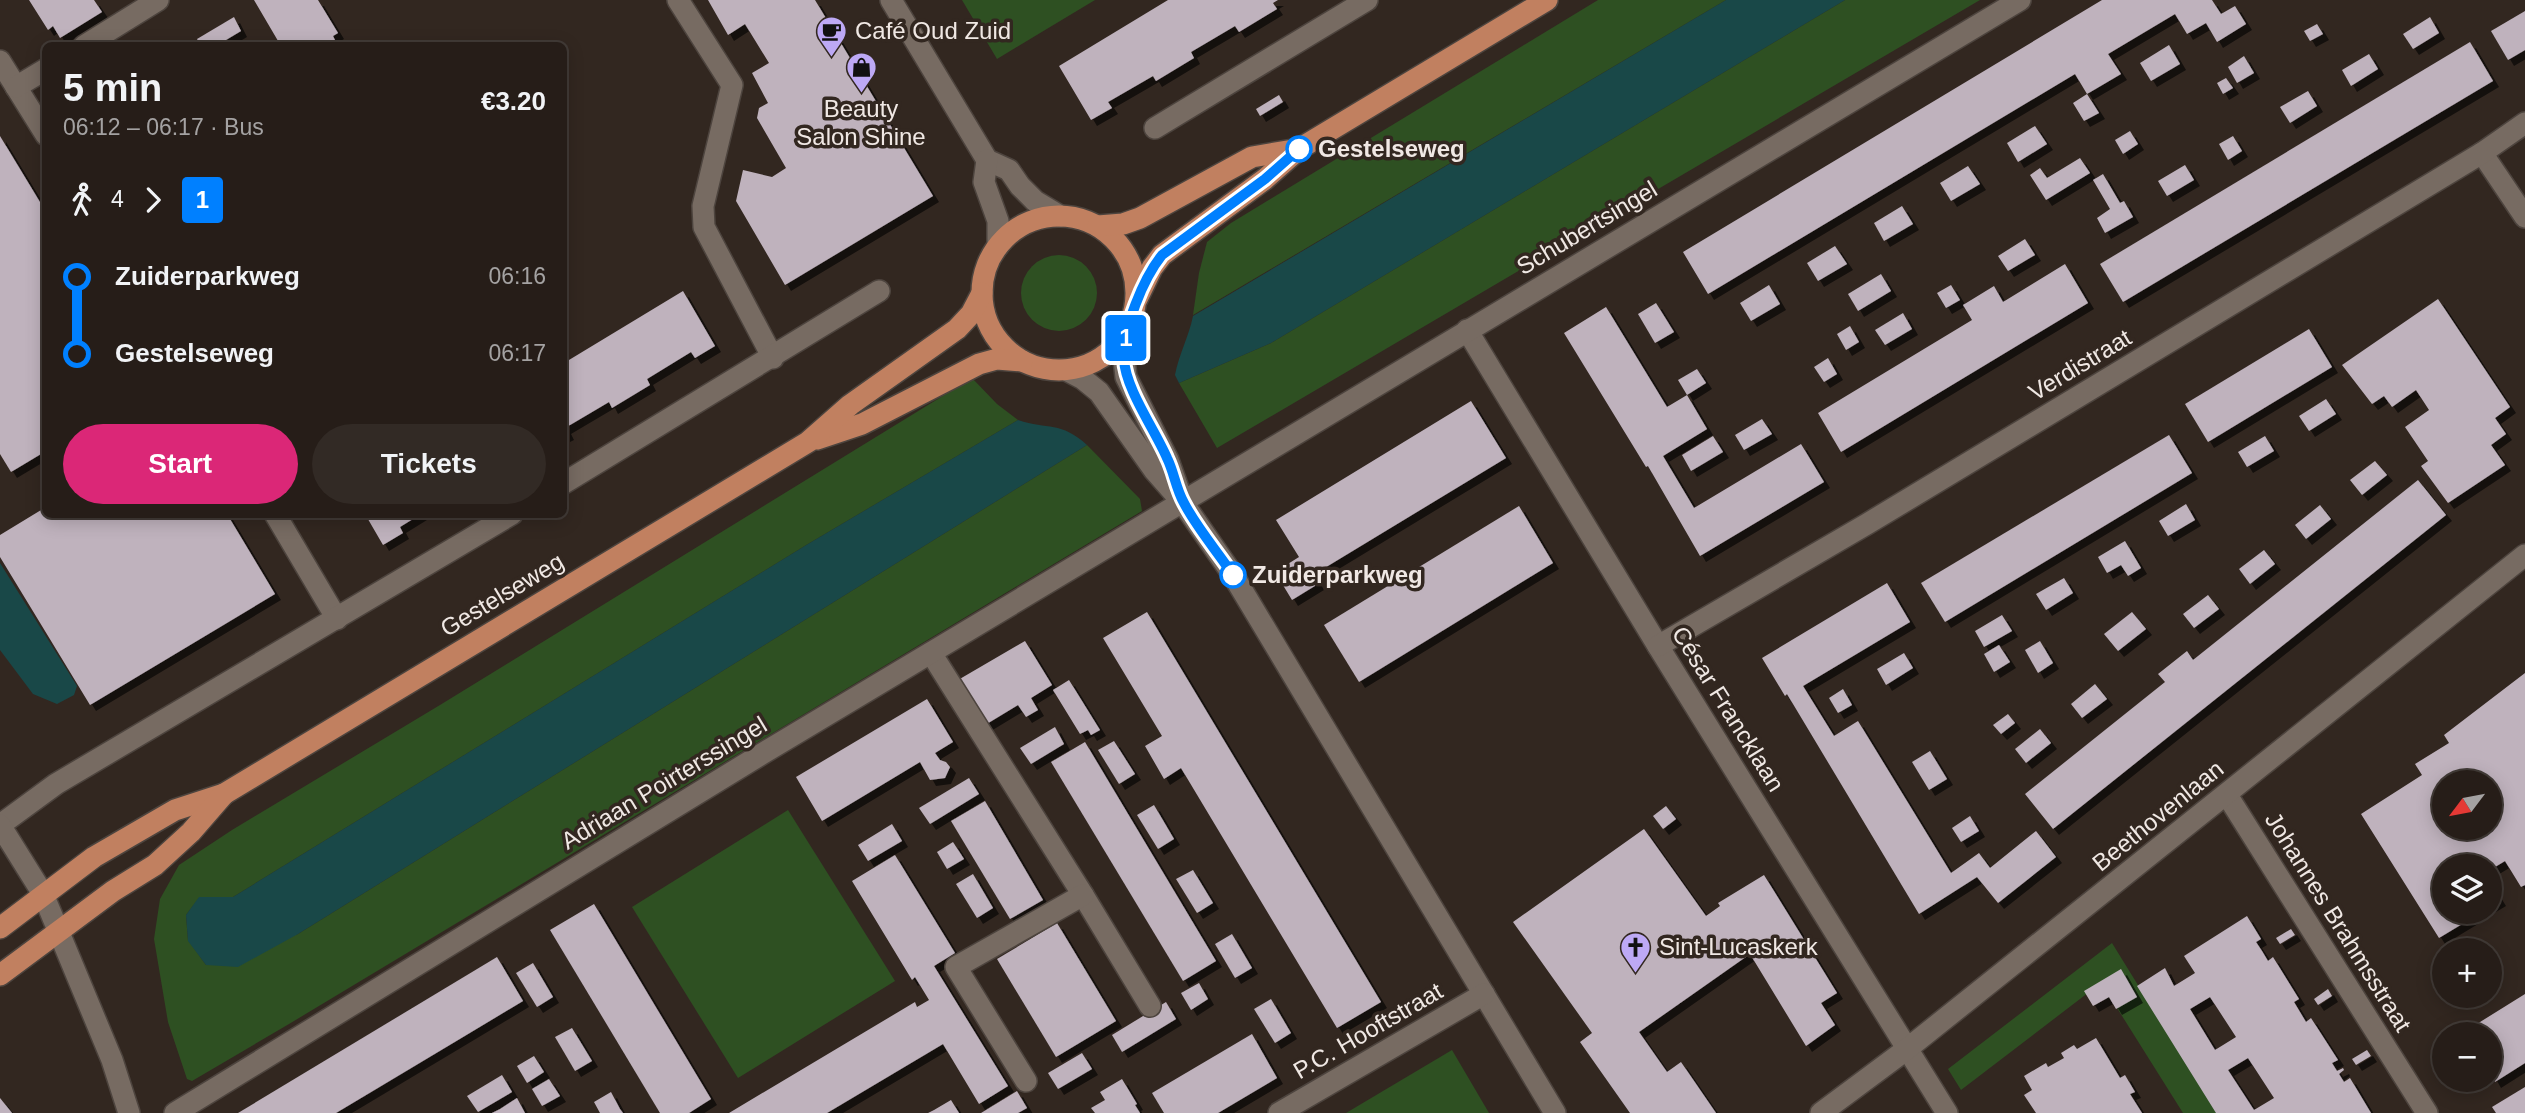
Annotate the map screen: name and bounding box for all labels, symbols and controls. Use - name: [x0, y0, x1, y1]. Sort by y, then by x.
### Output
- cafe icon: Café Oud Zuid: [815, 14, 849, 58]
- place label: Café Oud Zuid: [855, 17, 1011, 44]
- shop icon: Beauty Salon Shine: [844, 50, 878, 94]
- text: 5 min: [63, 67, 162, 109]
- text: €3.20: [481, 86, 546, 116]
- place label: Beauty Salon Shine: [796, 95, 926, 150]
- text: 06:12 – 06:17 · Bus: [63, 114, 264, 140]
- place label: Gestelseweg: [1318, 135, 1465, 162]
- marker: Gestelseweg: [1286, 136, 1312, 162]
- street label: Schubertsingel: [1512, 175, 1662, 280]
- icon: walk: [63, 181, 101, 219]
- icon: forward: [134, 181, 172, 219]
- text: 4: [111, 186, 124, 212]
- text: 1: [196, 186, 209, 213]
- text: Zuiderparkweg: [115, 261, 300, 291]
- text: 06:16: [488, 263, 546, 289]
- line badge: 1: [1103, 315, 1149, 361]
- street label: Verdistraat: [2024, 323, 2136, 406]
- text: 1: [1119, 324, 1133, 351]
- text: Gestelseweg: [115, 338, 274, 368]
- text: 06:17: [488, 340, 546, 366]
- button: Start: [63, 424, 298, 504]
- button: Tickets: [312, 424, 546, 504]
- street label: Gestelseweg: [435, 547, 568, 642]
- place label: Zuiderparkweg: [1252, 561, 1423, 588]
- marker: Zuiderparkweg: [1220, 562, 1246, 588]
- street label: César Francklaan: [1667, 621, 1790, 796]
- street label: Adriaan Poirterssingel: [556, 711, 771, 855]
- street label: Beethovenlaan: [2087, 755, 2228, 876]
- north arrow: [2432, 770, 2502, 840]
- map controls: [2432, 770, 2502, 1092]
- street label: Johannes Brahmsstraat: [2260, 807, 2417, 1037]
- button: layers: [2432, 854, 2502, 924]
- church icon: Sint-Lucaskerk: [1619, 930, 1653, 974]
- place label: Sint-Lucaskerk: [1659, 933, 1819, 960]
- button: +: [2432, 938, 2502, 1008]
- street label: P.C. Hooftstraat: [1288, 977, 1447, 1084]
- button: −: [2432, 1022, 2502, 1092]

